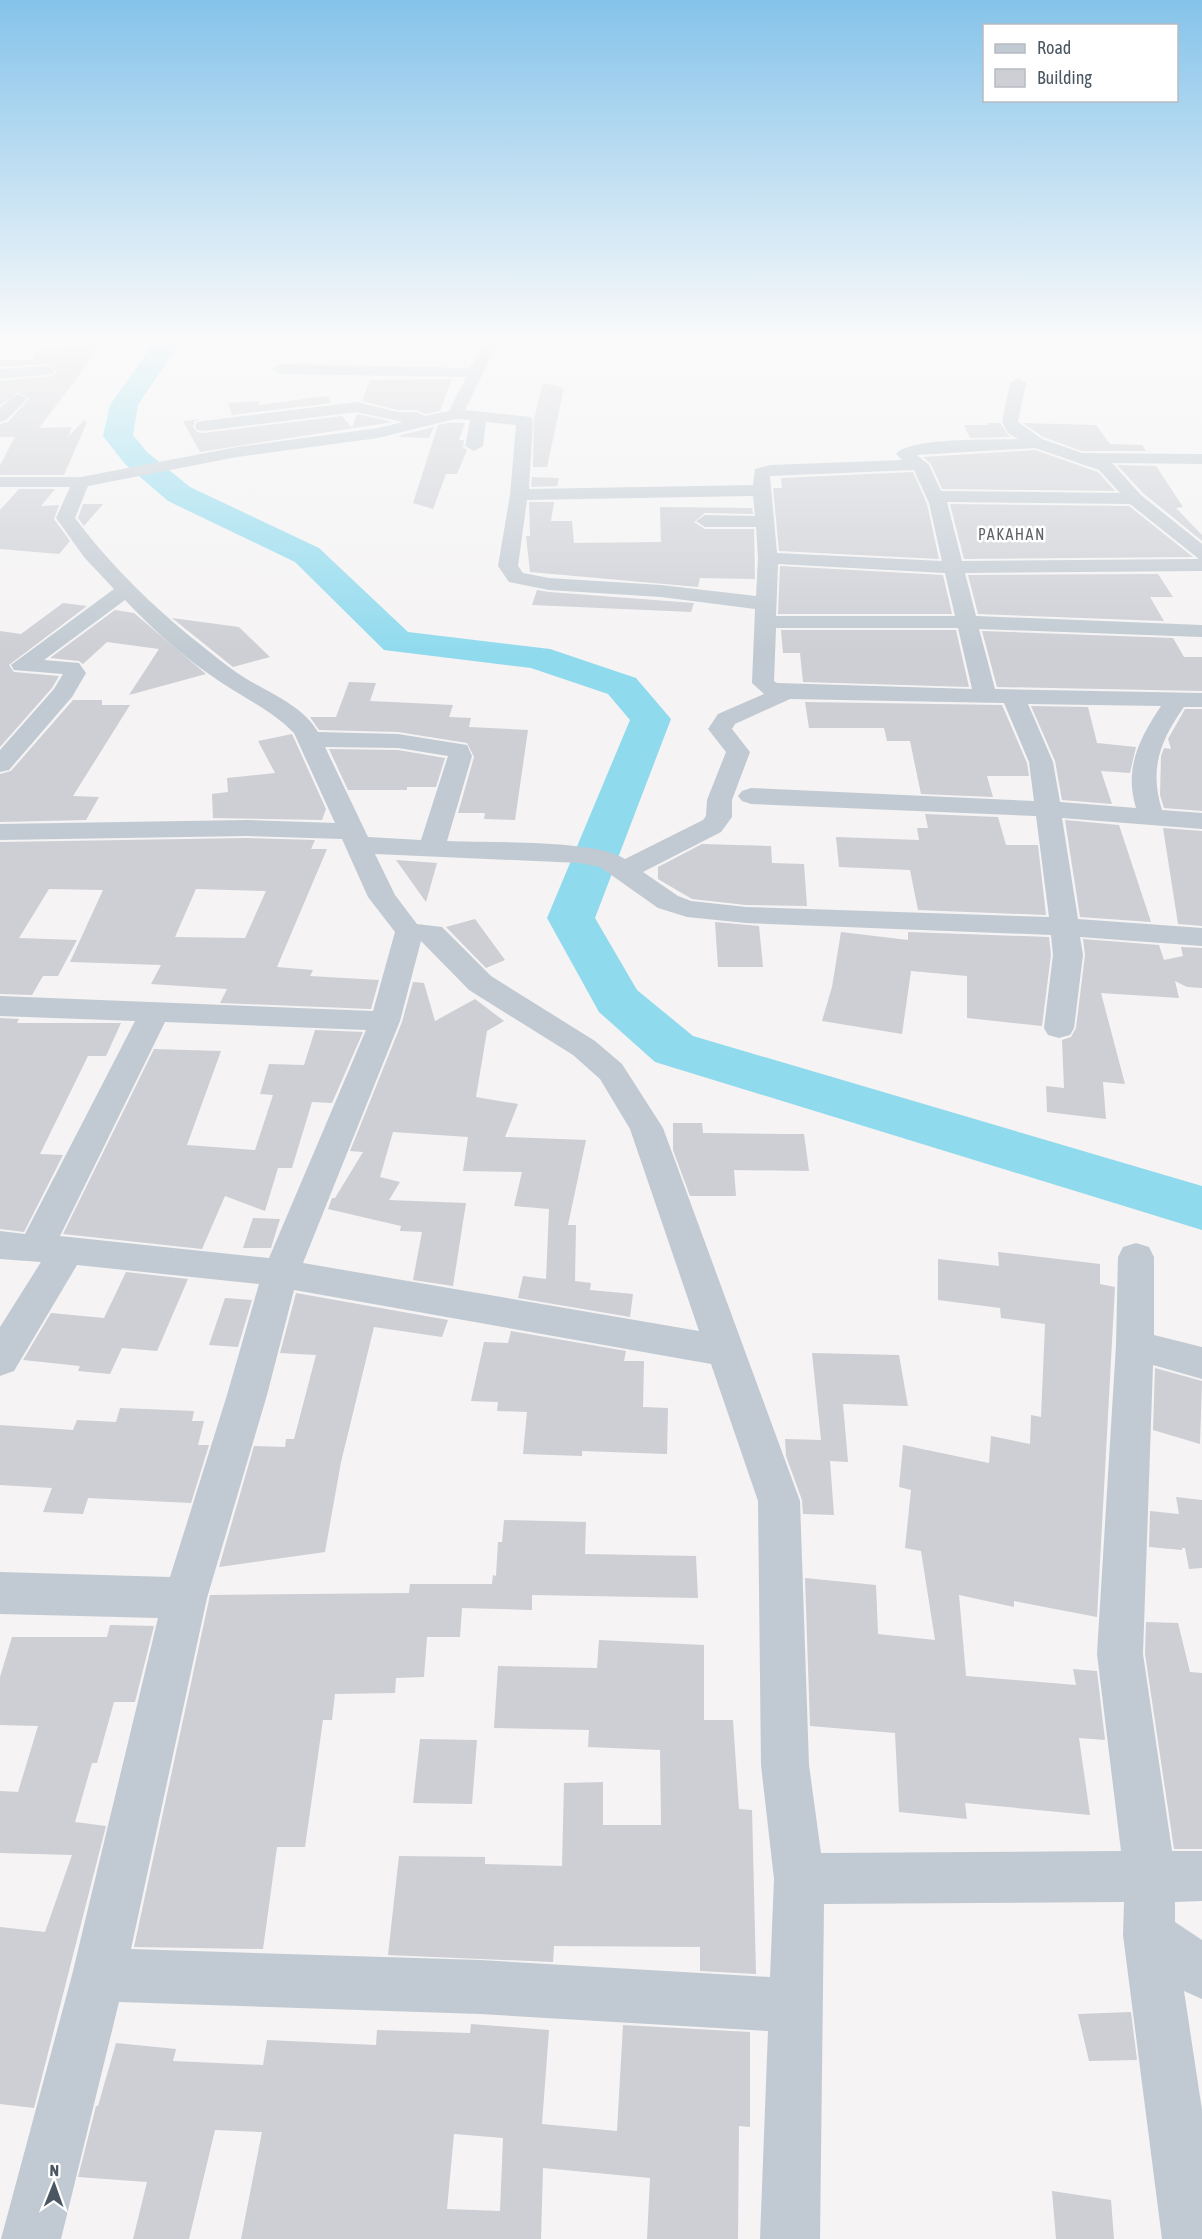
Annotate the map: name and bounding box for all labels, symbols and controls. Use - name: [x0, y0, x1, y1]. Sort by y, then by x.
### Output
- legend: [983, 24, 1178, 102]
- text: Road: [1037, 37, 1071, 58]
- text: Building: [1037, 67, 1092, 88]
- district label: PAKAHAN: [978, 525, 1046, 543]
- north arrow: [24, 2155, 84, 2215]
- text: N: [49, 2161, 59, 2179]

